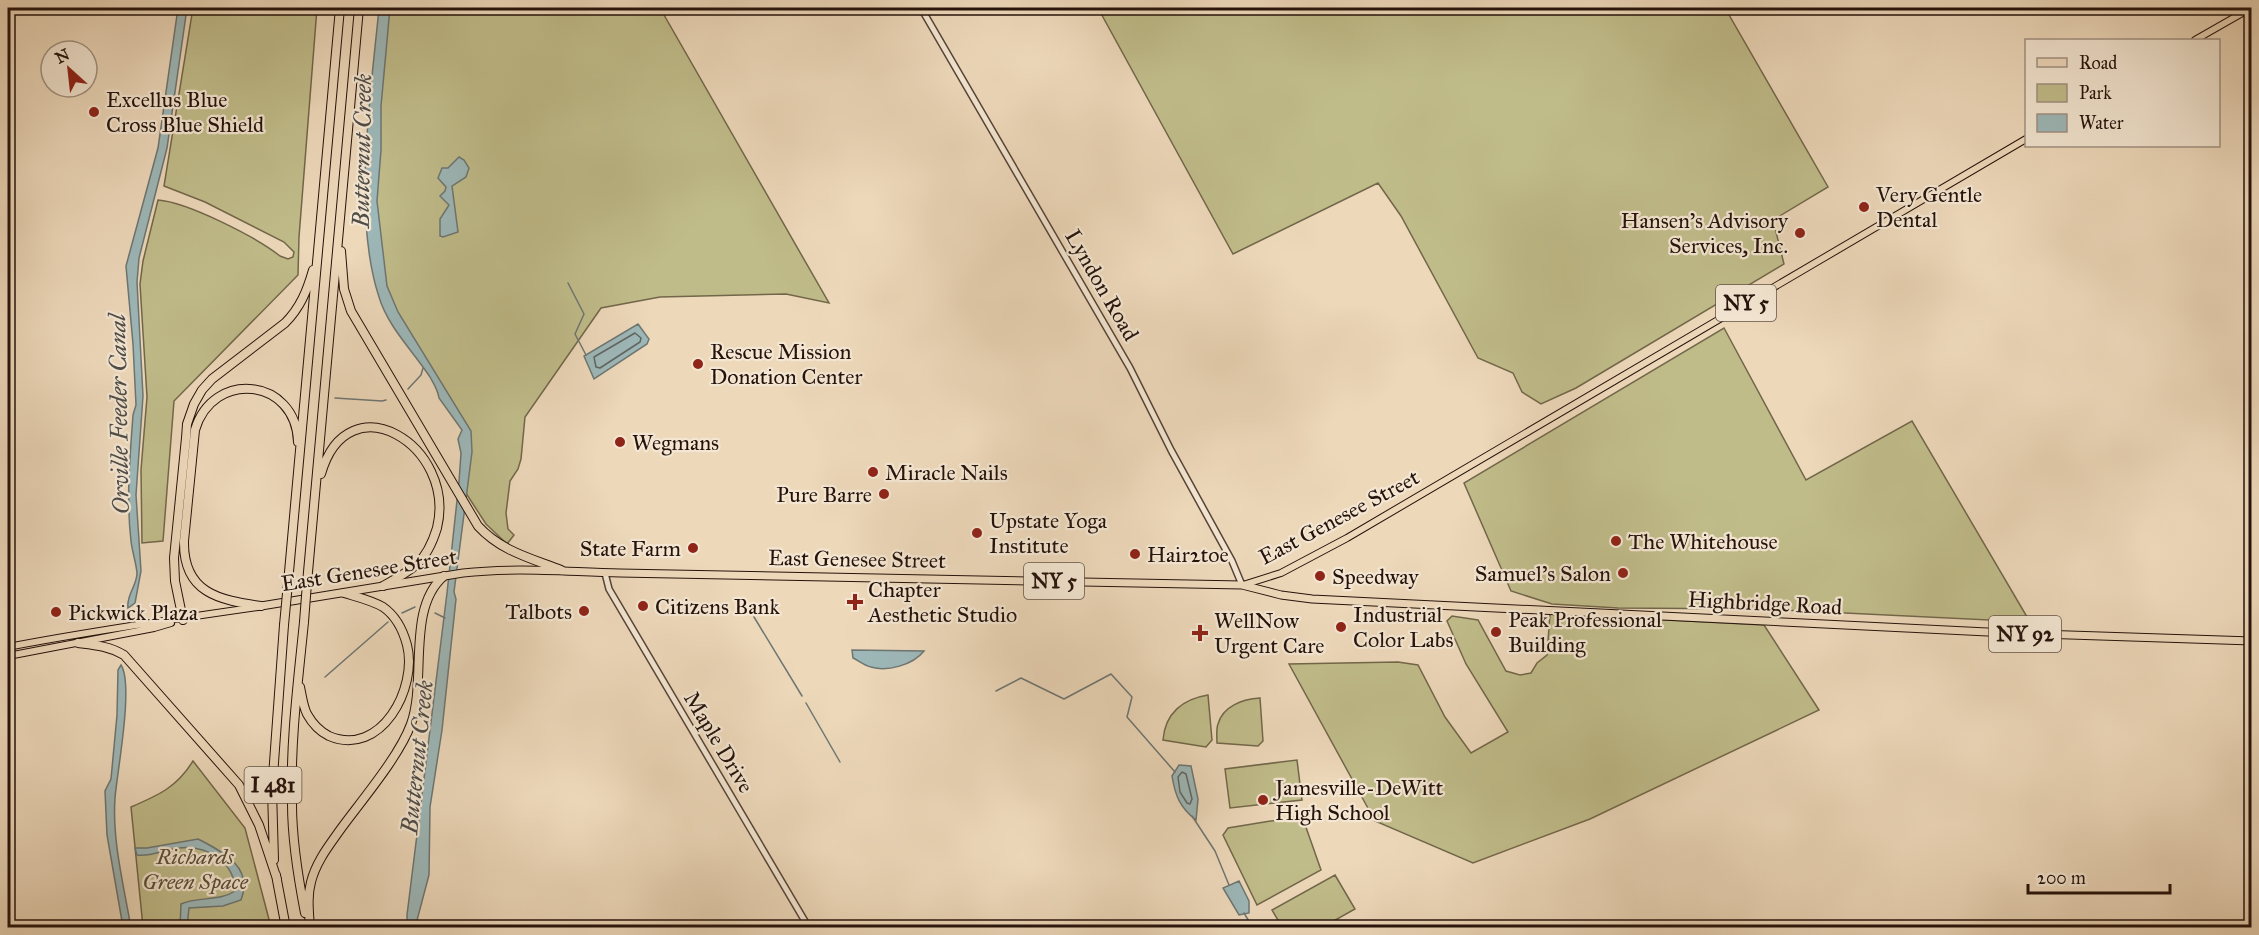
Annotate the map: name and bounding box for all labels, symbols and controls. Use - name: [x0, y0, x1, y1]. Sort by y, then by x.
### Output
- north arrow: [39, 39, 99, 99]
- legend: [2025, 39, 2220, 147]
- text: N: [52, 44, 73, 68]
- text: Road: [2079, 52, 2117, 74]
- water label: Butternut Creek: [346, 73, 378, 229]
- text: Park: [2079, 82, 2112, 104]
- place label: Excellus Blue Cross Blue Shield: [106, 86, 264, 138]
- marker: Excellus Blue Cross Blue Shield: [87, 105, 101, 119]
- text: Water: [2079, 112, 2124, 134]
- place label: Very Gentle Dental: [1875, 181, 1982, 233]
- marker: Very Gentle Dental: [1857, 200, 1871, 214]
- place label: Hansen's Advisory Services, Inc.: [1620, 207, 1789, 259]
- street label: Lyndon Road: [1059, 225, 1145, 345]
- marker: Hansen's Advisory Services, Inc.: [1793, 226, 1807, 240]
- road number: NY 5: [1716, 285, 1776, 321]
- water label: Orville Feeder Canal: [102, 311, 136, 514]
- place label: Rescue Mission Donation Center: [710, 338, 863, 390]
- marker: Rescue Mission Donation Center: [691, 357, 705, 371]
- place label: Wegmans: [632, 429, 719, 456]
- marker: Wegmans: [613, 435, 627, 449]
- place label: Miracle Nails: [885, 459, 1008, 486]
- street label: East Genesee Street: [1254, 463, 1424, 571]
- marker: Miracle Nails: [866, 465, 880, 479]
- place label: Pure Barre: [776, 481, 872, 508]
- marker: Pure Barre: [877, 487, 891, 501]
- place label: Upstate Yoga Institute: [989, 507, 1108, 559]
- marker: Upstate Yoga Institute: [970, 526, 984, 540]
- place label: The Whitehouse: [1628, 528, 1778, 555]
- marker: The Whitehouse: [1609, 534, 1623, 548]
- place label: State Farm: [580, 535, 682, 562]
- marker: State Farm: [686, 541, 700, 555]
- place label: Hair2toe: [1147, 541, 1229, 568]
- street label: East Genesee Street: [279, 543, 459, 597]
- street label: East Genesee Street: [768, 544, 946, 574]
- marker: Hair2toe: [1128, 547, 1142, 561]
- place label: Samuel's Salon: [1475, 560, 1611, 587]
- road number: NY 5: [1024, 563, 1084, 599]
- place label: Speedway: [1332, 563, 1419, 590]
- marker: Samuel's Salon: [1616, 566, 1630, 580]
- marker: Speedway: [1313, 569, 1327, 583]
- place label: Chapter Aesthetic Studio: [867, 576, 1017, 628]
- street label: Highbridge Road: [1687, 585, 1843, 621]
- place label: Citizens Bank: [655, 593, 781, 620]
- marker: Chapter Aesthetic Studio: [846, 593, 864, 611]
- place label: Talbots: [505, 598, 572, 625]
- place label: Pickwick Plaza: [68, 599, 199, 626]
- marker: Citizens Bank: [636, 599, 650, 613]
- place label: Industrial Color Labs: [1353, 601, 1453, 653]
- marker: Talbots: [577, 604, 591, 618]
- marker: Pickwick Plaza: [49, 605, 63, 619]
- place label: Peak Professional Building: [1508, 606, 1662, 658]
- place label: WellNow Urgent Care: [1214, 607, 1324, 659]
- road number: NY 92: [1989, 616, 2061, 652]
- marker: Industrial Color Labs: [1334, 620, 1348, 634]
- marker: WellNow Urgent Care: [1191, 624, 1209, 642]
- marker: Peak Professional Building: [1489, 625, 1503, 639]
- water label: Butternut Creek: [394, 678, 440, 836]
- street label: Maple Drive: [678, 686, 760, 798]
- road number: I 481: [244, 767, 302, 803]
- place label: Jamesville-DeWitt High School: [1273, 774, 1443, 826]
- marker: Jamesville-DeWitt High School: [1256, 793, 1270, 807]
- park label: Richards Green Space: [142, 843, 249, 895]
- scale bar: [2028, 857, 2170, 895]
- text: 200 m: [2037, 867, 2086, 889]

